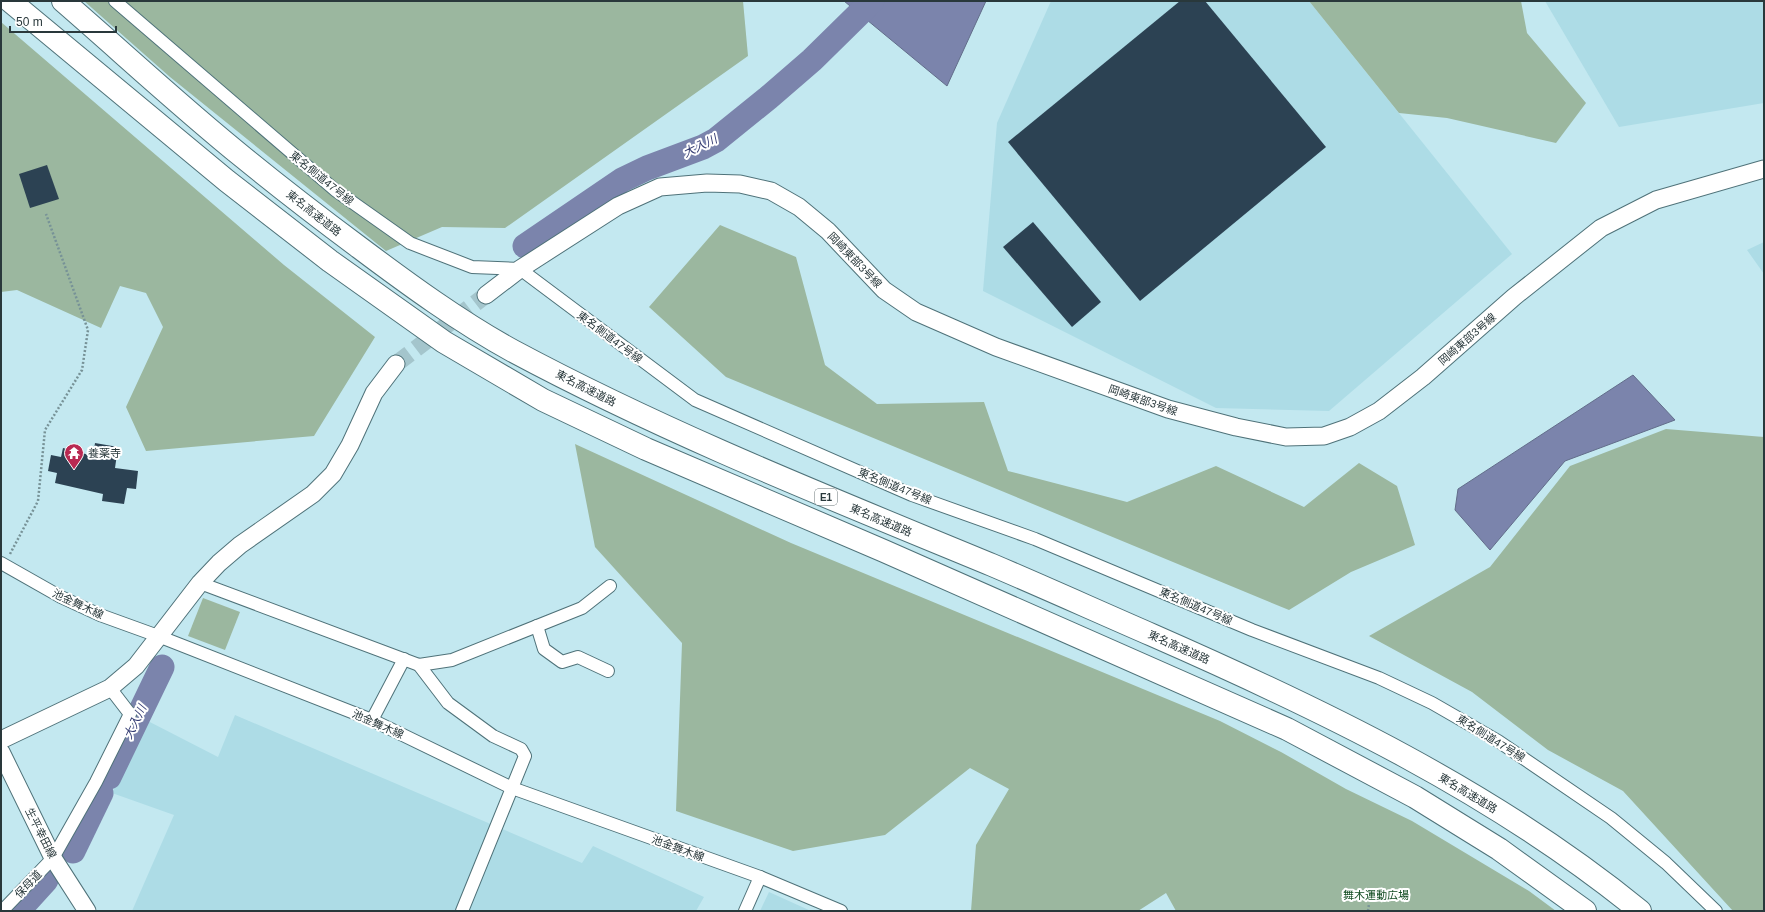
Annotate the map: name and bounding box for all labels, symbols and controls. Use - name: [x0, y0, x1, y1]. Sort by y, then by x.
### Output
- scale bar: [10, 8, 116, 34]
- text: 50 m: [16, 15, 43, 29]
- water label: 大入川: [681, 131, 721, 160]
- street label: 東名側道47号線: [288, 149, 356, 207]
- street label: 東名高速道路: [284, 188, 344, 238]
- street label: 岡崎東部3号線: [826, 230, 884, 290]
- street label: 東名側道47号線: [575, 309, 645, 365]
- street label: 岡崎東部3号線: [1436, 311, 1498, 367]
- street label: 東名高速道路: [554, 368, 618, 408]
- street label: 岡崎東部3号線: [1107, 383, 1179, 417]
- temple icon: 養薬寺: [63, 442, 85, 470]
- place label: 養薬寺: [88, 447, 121, 459]
- street label: 東名側道47号線: [856, 466, 934, 506]
- road number: E1: [815, 489, 837, 505]
- street label: 東名高速道路: [848, 502, 914, 538]
- street label: 東名側道47号線: [1158, 585, 1234, 627]
- street label: 池金舞木線: [51, 587, 105, 621]
- street label: 東名高速道路: [1146, 628, 1212, 666]
- water label: 大入川: [121, 701, 150, 741]
- street label: 池金舞木線: [350, 707, 406, 741]
- street label: 東名側道47号線: [1455, 712, 1527, 764]
- street label: 東名高速道路: [1437, 771, 1499, 815]
- street label: 生平幸田線: [23, 806, 59, 860]
- street label: 池金舞木線: [650, 833, 706, 863]
- street label: 保母道: [12, 868, 44, 900]
- park label: 舞木運動広場: [1343, 889, 1409, 901]

